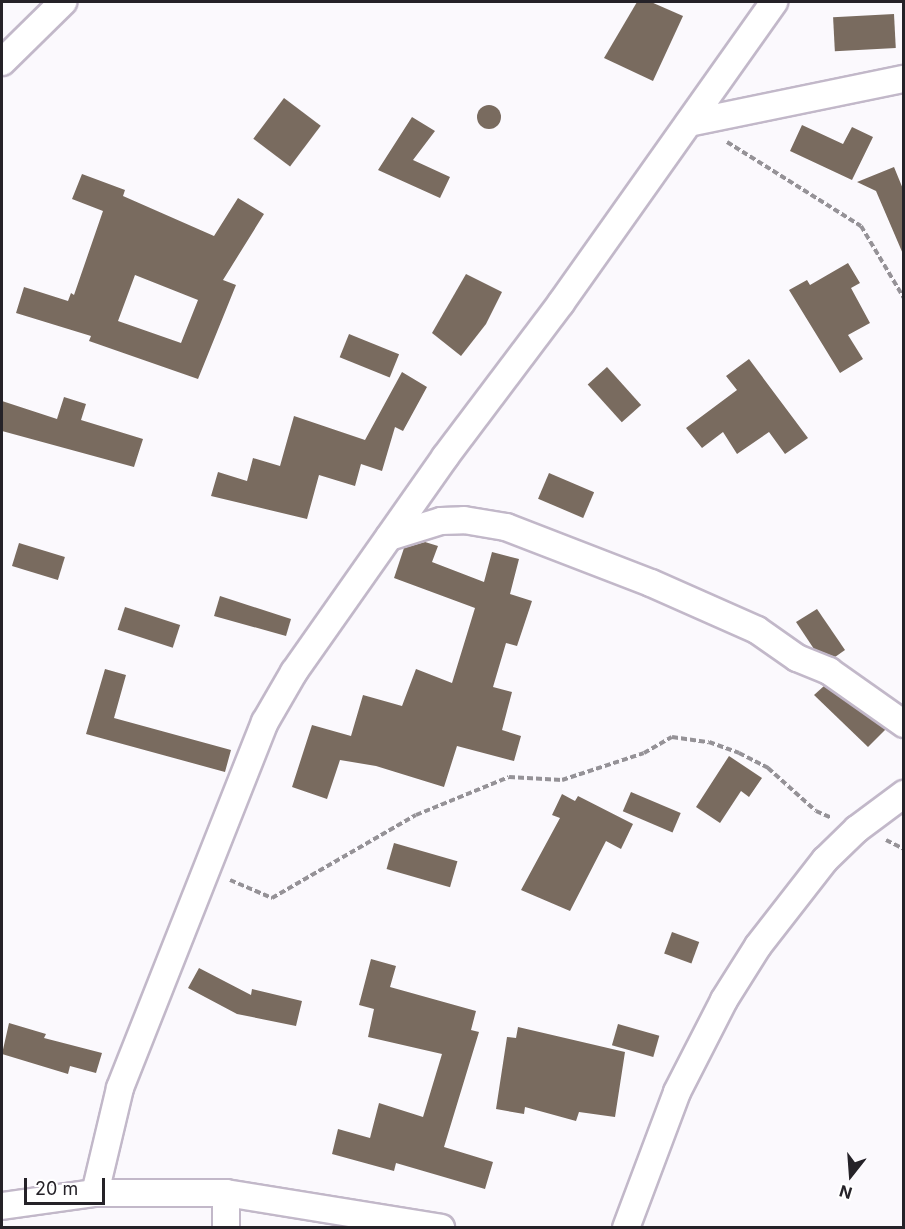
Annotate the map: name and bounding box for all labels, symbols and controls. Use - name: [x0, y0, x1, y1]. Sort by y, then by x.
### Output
- north arrow: [821, 1145, 881, 1205]
- scale bar: [27, 1166, 108, 1204]
- text: 20 m: [35, 1178, 78, 1199]
- text: N: [837, 1181, 855, 1204]

